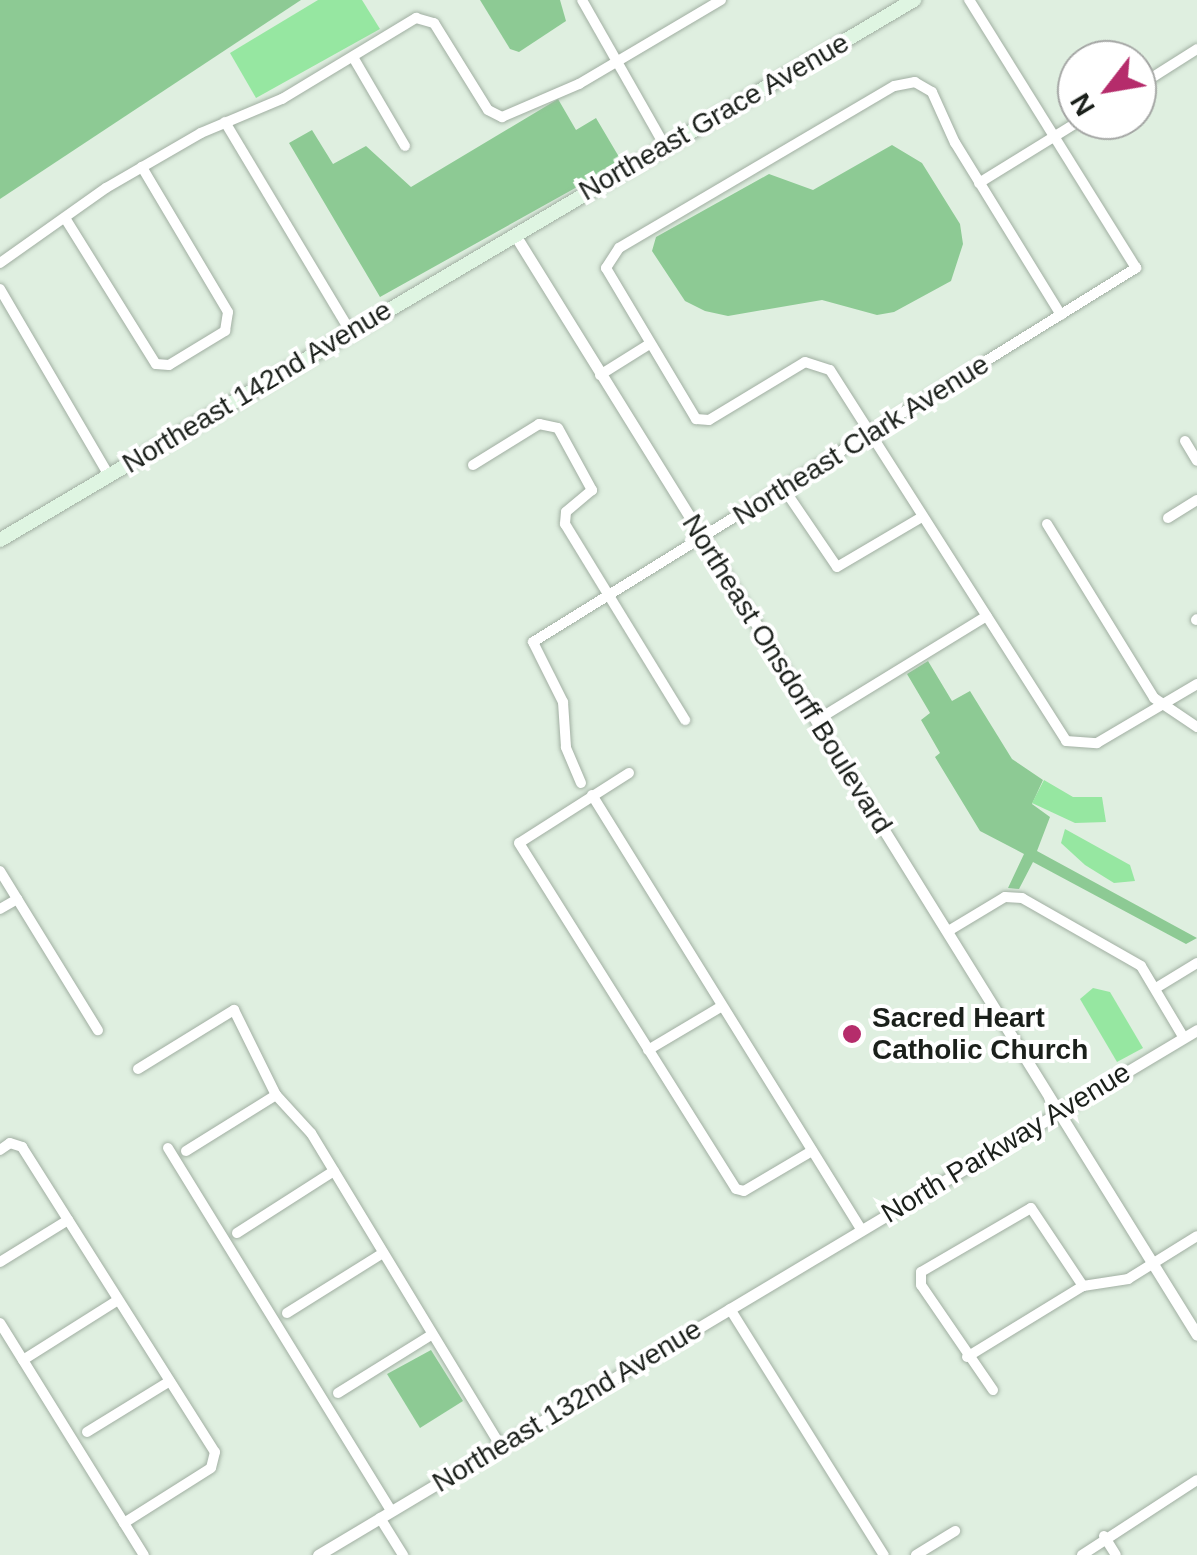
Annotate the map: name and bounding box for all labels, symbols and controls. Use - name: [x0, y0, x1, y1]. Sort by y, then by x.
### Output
- street label: Northeast Grace Avenue: [572, 26, 856, 208]
- north arrow: [1057, 40, 1157, 140]
- text: N: [1064, 88, 1101, 121]
- street label: Northeast 142nd Avenue: [116, 293, 398, 481]
- street label: Northeast Clark Avenue: [726, 347, 996, 533]
- street label: Northeast Onsdorff Boulevard: [675, 508, 899, 840]
- place label: Sacred Heart Catholic Church: [872, 1001, 1088, 1067]
- marker: Sacred Heart Catholic Church: [841, 1023, 863, 1045]
- street label: North Parkway Avenue: [875, 1055, 1137, 1231]
- street label: Northeast 132nd Avenue: [426, 1312, 708, 1500]

